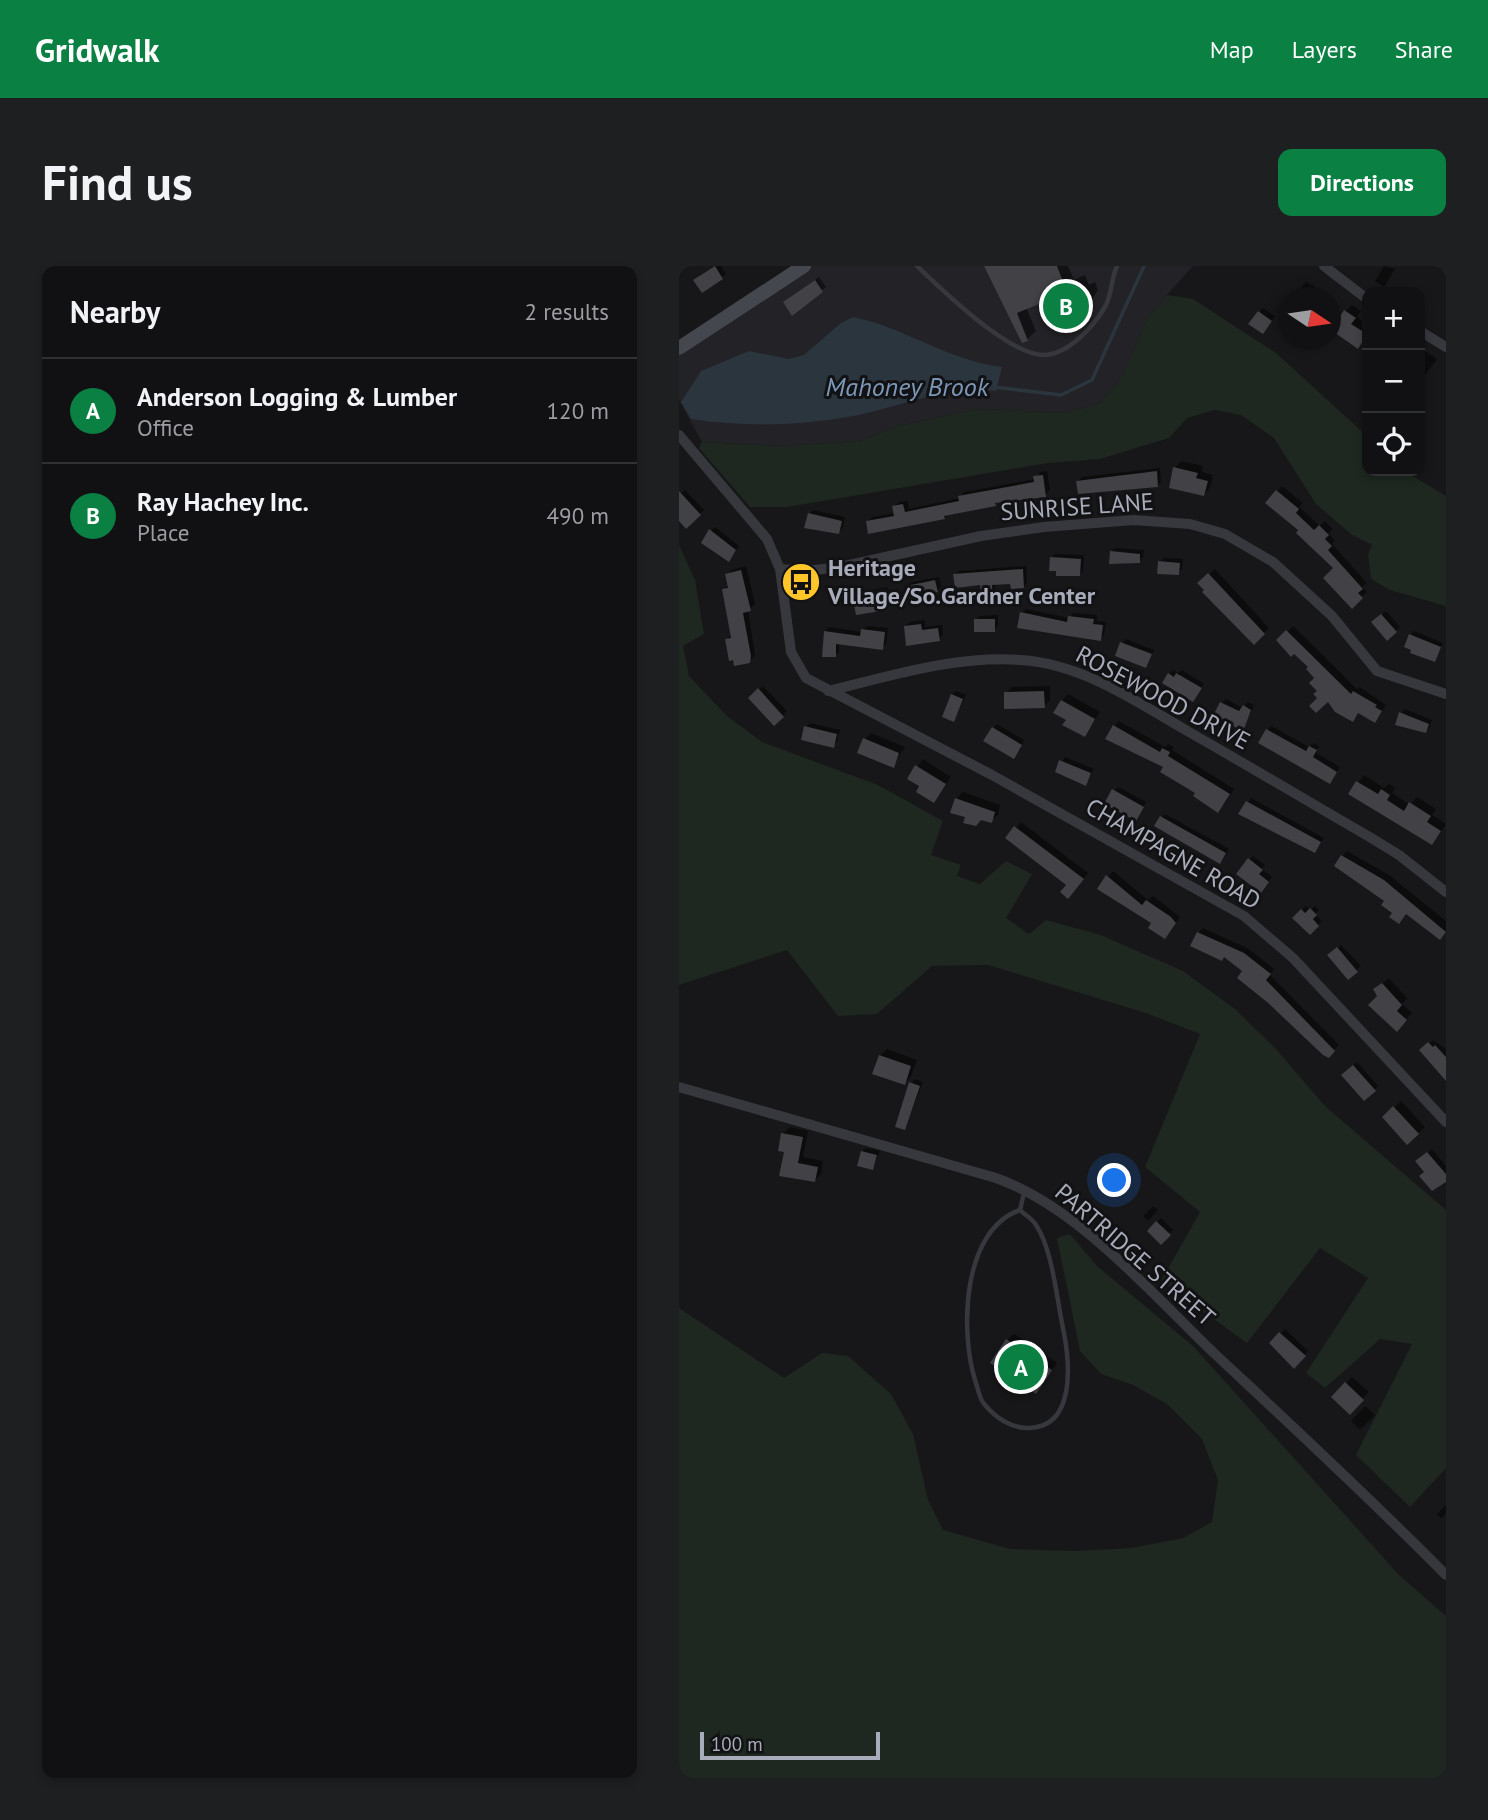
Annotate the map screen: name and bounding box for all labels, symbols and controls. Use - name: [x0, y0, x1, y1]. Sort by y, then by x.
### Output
- text: Gridwalk: [35, 28, 159, 71]
- text: Map: [1210, 34, 1254, 65]
- text: Layers: [1292, 34, 1357, 65]
- text: Share: [1395, 34, 1453, 65]
- button: Directions: [1278, 149, 1446, 216]
- text: Find us: [42, 150, 193, 214]
- pin: B: [1043, 280, 1089, 332]
- north arrow: [1278, 287, 1341, 350]
- map controls: [1362, 287, 1425, 476]
- button: +: [1362, 287, 1425, 350]
- text: Nearby: [70, 292, 160, 331]
- text: 2 results: [525, 297, 609, 326]
- button: −: [1362, 350, 1425, 413]
- water label: Mahoney Brook: [826, 370, 990, 403]
- text: Anderson Logging & Lumber: [137, 380, 457, 413]
- text: A: [86, 396, 100, 425]
- text: 120 m: [547, 396, 609, 425]
- text: Office: [137, 413, 194, 442]
- button: locate: [1362, 413, 1425, 476]
- text: Ray Hachey Inc.: [137, 485, 309, 518]
- street label: SUNRISE LANE: [999, 486, 1155, 527]
- text: B: [86, 501, 100, 530]
- text: 490 m: [547, 501, 609, 530]
- text: Place: [137, 518, 190, 547]
- place label: Heritage Village/So.Gardner Center: [827, 552, 1096, 611]
- bus stop icon: Heritage Village/So.Gardner Center: [780, 561, 822, 603]
- street label: ROSEWOOD DRIVE: [1071, 639, 1256, 757]
- street label: CHAMPAGNE ROAD: [1080, 791, 1266, 916]
- your location: [1097, 1163, 1131, 1197]
- street label: PARTRIDGE STREET: [1049, 1177, 1222, 1333]
- pin: A: [998, 1341, 1044, 1393]
- scale bar: [700, 1729, 880, 1761]
- text: 100 m: [711, 1732, 763, 1756]

